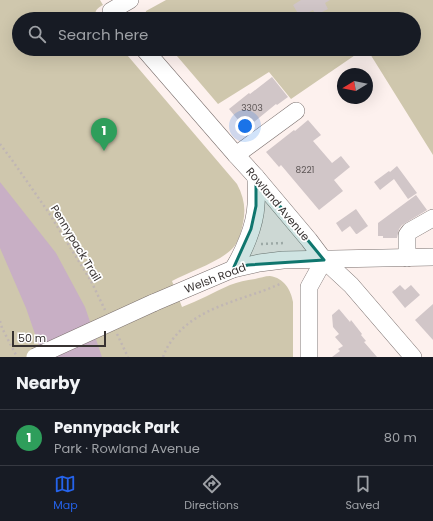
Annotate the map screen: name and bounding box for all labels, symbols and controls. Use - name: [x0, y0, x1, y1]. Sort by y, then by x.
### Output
- search box: [12, 12, 421, 56]
- icon: search: [26, 23, 48, 45]
- text: Search here: [58, 24, 148, 45]
- north arrow: [337, 68, 373, 104]
- house number: 3303: [241, 102, 263, 114]
- your location: [235, 116, 255, 136]
- pin: 1: [91, 118, 117, 151]
- street label: Rowland Avenue: [242, 164, 314, 244]
- house number: 8221: [296, 164, 315, 176]
- street label: Pennypack Trail: [47, 202, 105, 284]
- street label: Welsh Road: [182, 259, 248, 297]
- scale bar: [12, 329, 106, 348]
- text: 50 m: [18, 330, 46, 346]
- text: Nearby: [16, 371, 80, 395]
- text: Pennypack Park: [54, 417, 179, 438]
- text: 1: [27, 428, 31, 447]
- text: 80 m: [384, 428, 417, 447]
- text: Park · Rowland Avenue: [54, 439, 200, 458]
- tab: Map: [53, 473, 78, 514]
- tab: Directions: [184, 473, 239, 514]
- tab: Saved: [345, 473, 380, 514]

